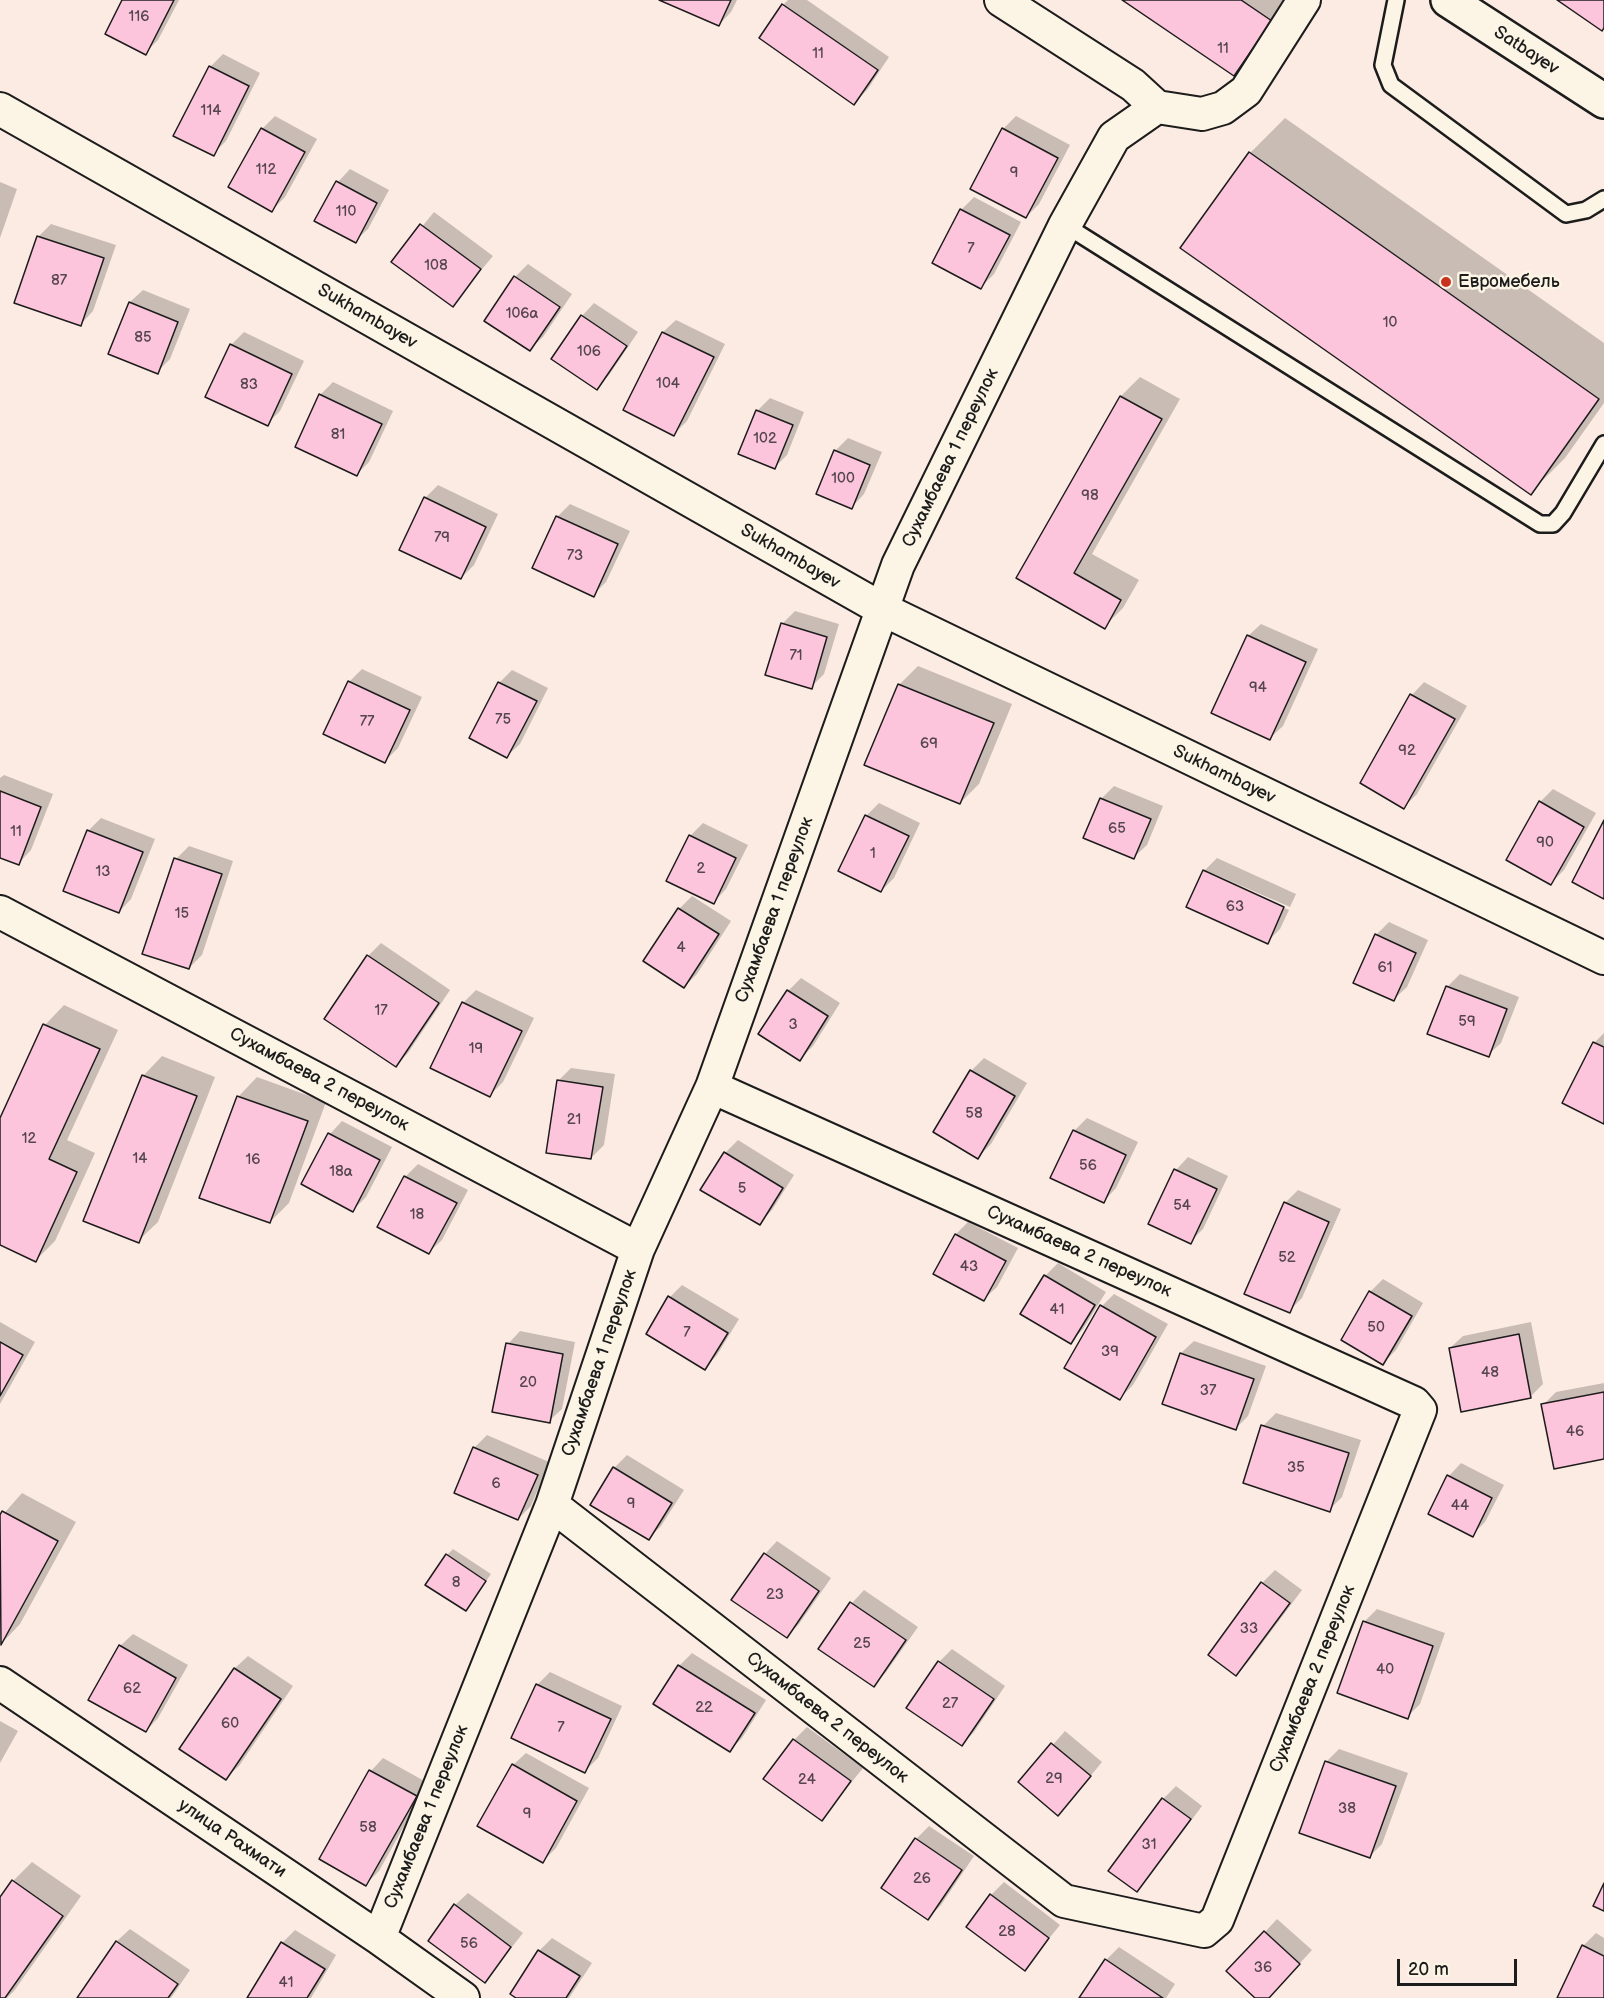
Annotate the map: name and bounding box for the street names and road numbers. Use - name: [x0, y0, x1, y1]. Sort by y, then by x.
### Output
- street label: Satbayev: [1489, 22, 1563, 80]
- street label: Sukhambayev: [313, 280, 421, 354]
- street label: Сухамбаева 1 переулок: [898, 365, 1004, 551]
- street label: Sukhambayev: [736, 520, 844, 594]
- street label: Sukhambayev: [1169, 741, 1279, 809]
- street label: Сухамбаева 1 переулок: [731, 814, 819, 1006]
- street label: Сухамбаева 2 переулок: [226, 1024, 412, 1136]
- street label: Сухамбаева 2 переулок: [983, 1201, 1175, 1303]
- street label: Сухамбаева 1 переулок: [558, 1267, 642, 1459]
- street label: Сухамбаева 2 переулок: [1266, 1582, 1360, 1776]
- street label: Сухамбаева 2 переулок: [742, 1648, 912, 1788]
- street label: Сухамбаева 1 переулок: [380, 1722, 474, 1912]
- street label: улица Рахмати: [174, 1795, 290, 1883]

